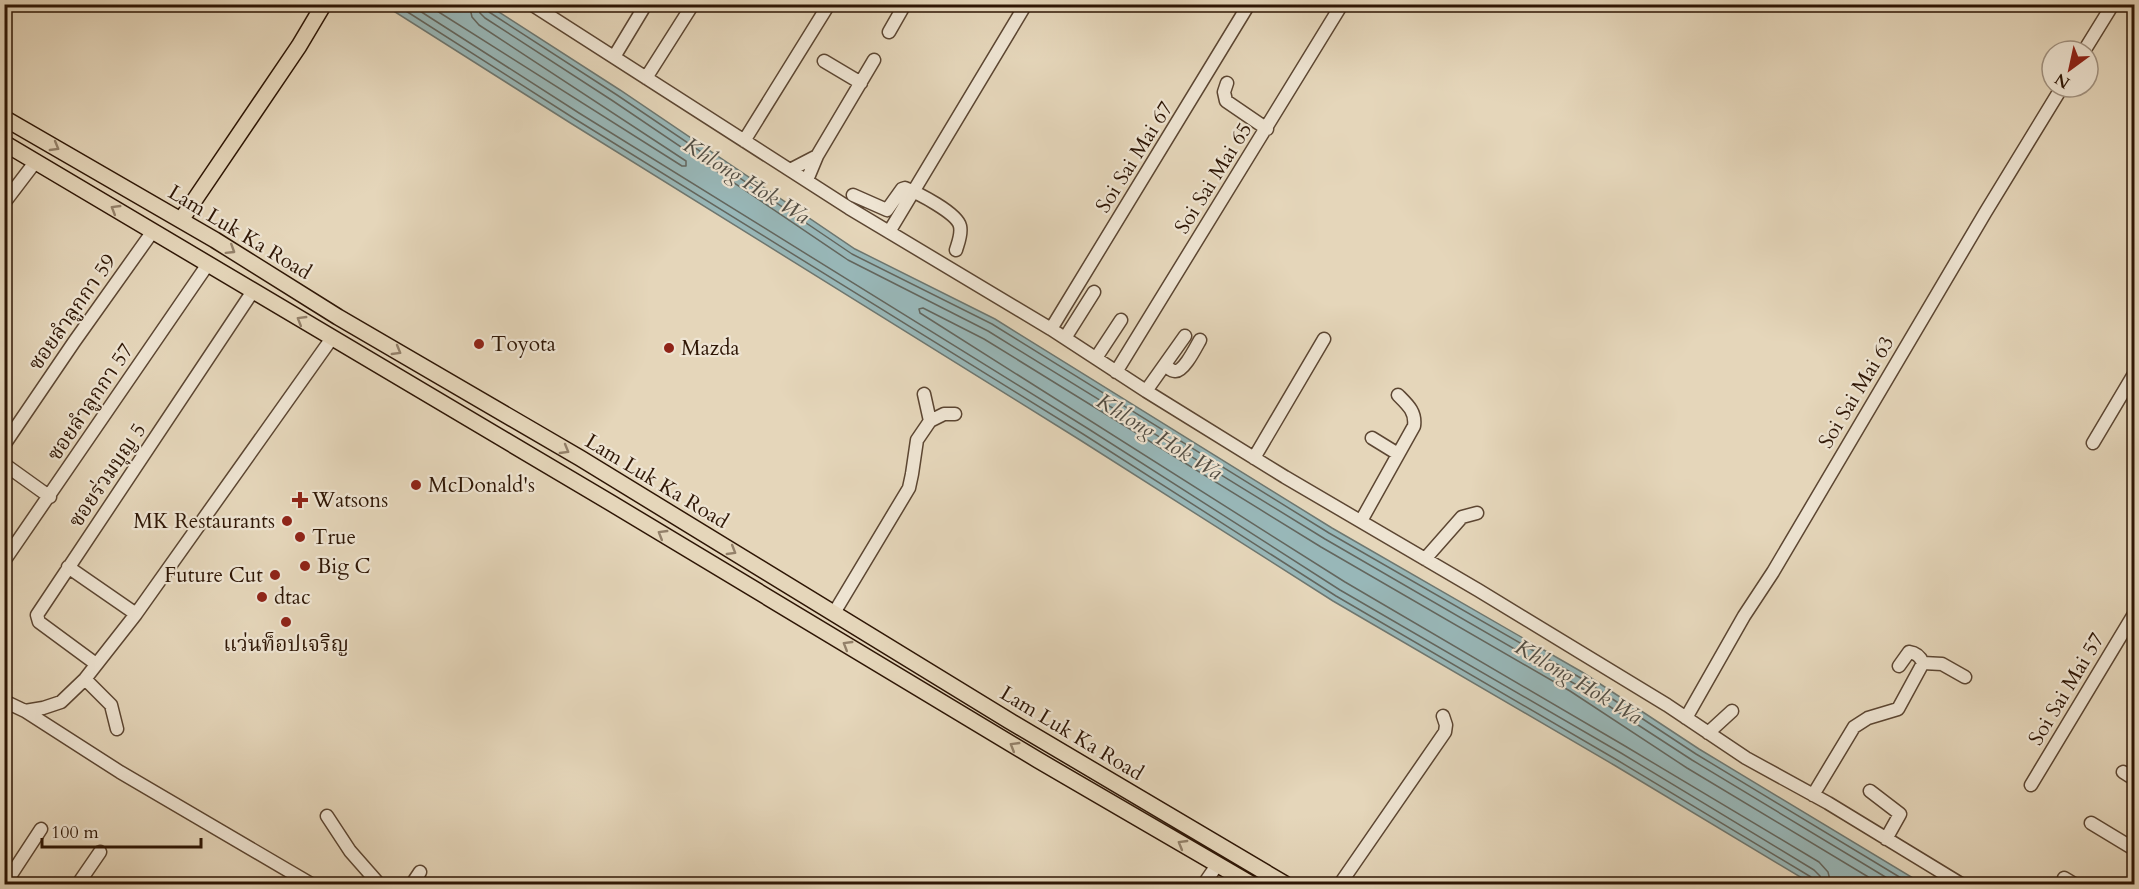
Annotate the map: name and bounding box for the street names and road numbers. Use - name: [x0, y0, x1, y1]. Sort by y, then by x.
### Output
- street label: Soi Sai Mai 67: [1089, 96, 1180, 219]
- street label: Soi Sai Mai 65: [1168, 117, 1259, 240]
- street label: Lam Luk Ka Road: [163, 178, 317, 287]
- street label: ซอยลำลูกกา 59: [21, 248, 123, 376]
- street label: Soi Sai Mai 63: [1811, 331, 1901, 454]
- street label: ซอยลำลูกกา 57: [40, 338, 141, 467]
- street label: ซอยร่วมบุญ 5: [62, 417, 153, 533]
- street label: Lam Luk Ka Road: [580, 427, 734, 536]
- street label: Soi Sai Mai 57: [2021, 627, 2112, 751]
- street label: Lam Luk Ka Road: [995, 679, 1149, 788]

